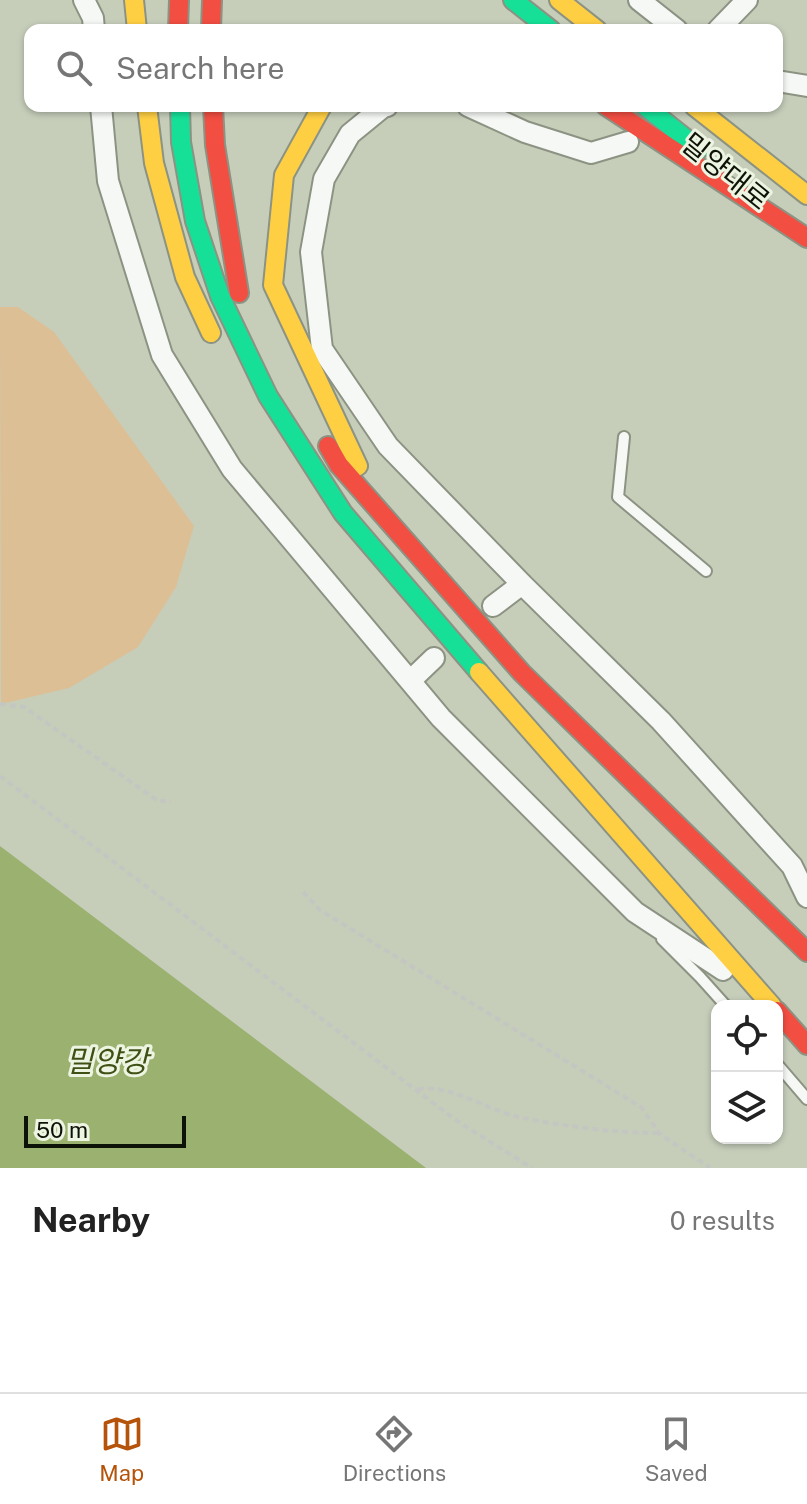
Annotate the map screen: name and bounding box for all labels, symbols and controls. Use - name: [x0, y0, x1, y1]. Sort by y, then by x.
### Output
- search box: [24, 24, 783, 112]
- icon: search: [52, 46, 96, 90]
- text: Search here: [116, 50, 284, 86]
- street label: 밀양대로: [676, 126, 776, 216]
- map controls: [711, 1000, 783, 1144]
- button: locate: [711, 1000, 783, 1072]
- water label: 밀양강: [66, 1043, 152, 1079]
- button: layers: [711, 1072, 783, 1144]
- scale bar: [24, 1112, 186, 1148]
- text: 50 m: [36, 1117, 88, 1143]
- text: Nearby: [32, 1200, 150, 1240]
- text: 0 results: [670, 1205, 775, 1236]
- tab: Map: [99, 1412, 144, 1486]
- tab: Directions: [343, 1412, 446, 1486]
- tab: Saved: [645, 1412, 708, 1486]

